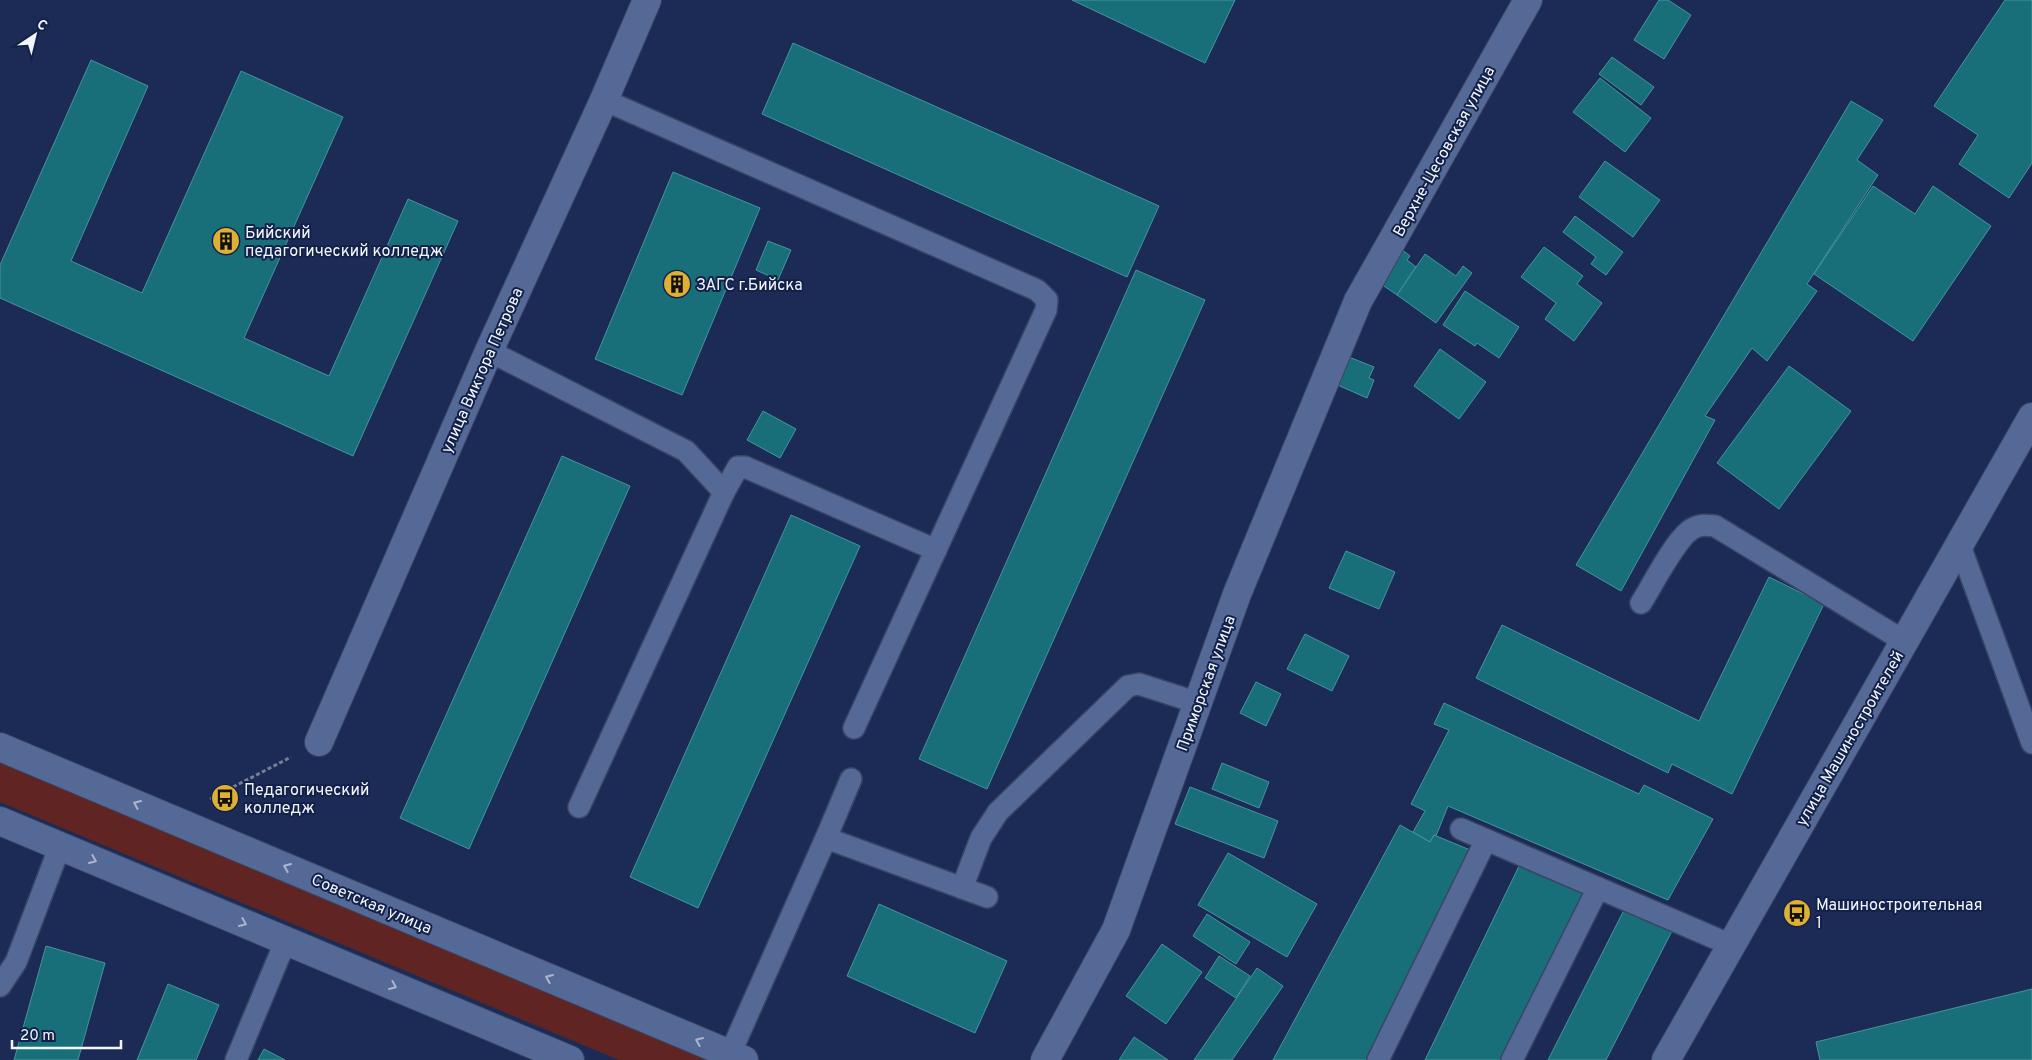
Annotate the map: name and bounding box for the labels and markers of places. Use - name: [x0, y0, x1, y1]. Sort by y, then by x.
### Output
- place label: Бийский педагогический колледж: [245, 224, 443, 262]
- building icon: Бийский педагогический колледж: [211, 226, 241, 256]
- building icon: ЗАГС г.Бийска: [662, 269, 692, 299]
- place label: ЗАГС г.Бийска: [696, 276, 803, 296]
- place label: Педагогический колледж: [244, 781, 369, 819]
- bus stop icon: Педагогический колледж: [210, 783, 240, 813]
- place label: Машиностроительная 1: [1816, 896, 1982, 934]
- bus stop icon: Машиностроительная 1: [1782, 898, 1812, 928]

